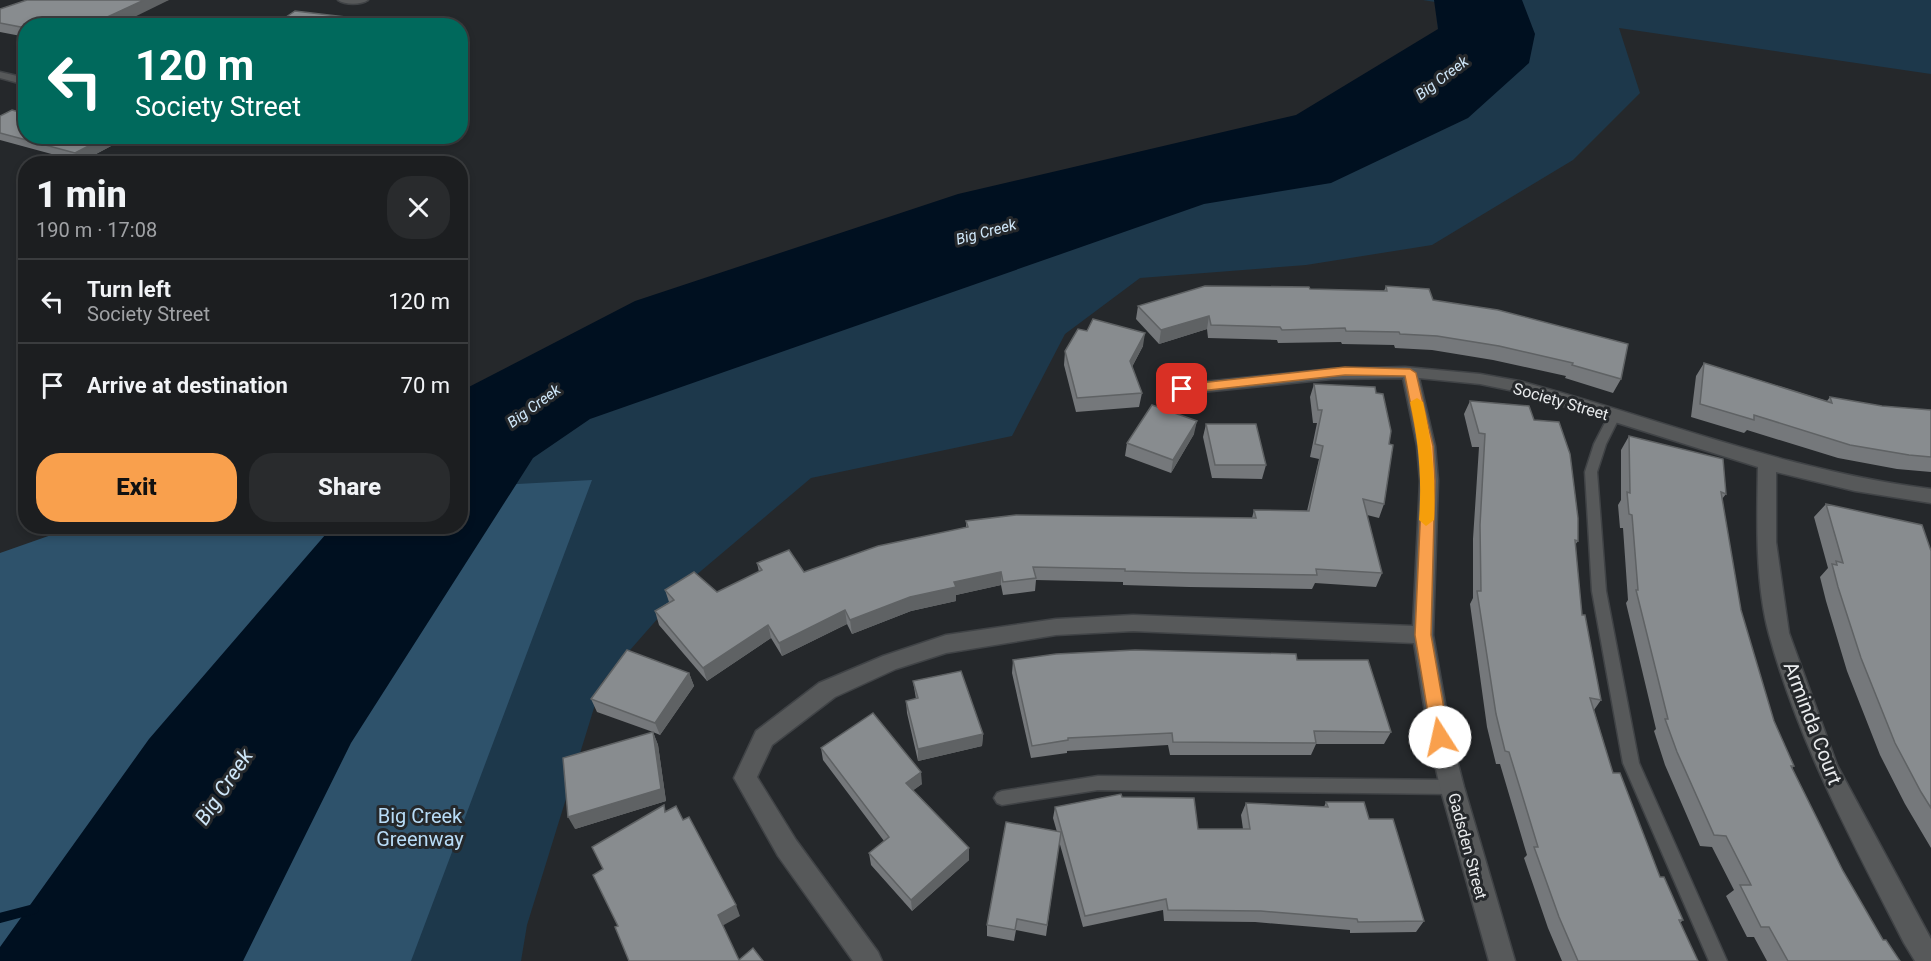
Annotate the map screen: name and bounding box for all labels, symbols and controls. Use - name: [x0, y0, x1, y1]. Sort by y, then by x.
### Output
- text: 120 m: [135, 41, 254, 90]
- icon: left: [36, 42, 114, 120]
- water label: Big Creek: [1412, 52, 1472, 104]
- text: Society Street: [135, 91, 301, 123]
- text: 1 min: [36, 174, 127, 216]
- button: close: [387, 176, 450, 239]
- water label: Big Creek: [954, 215, 1019, 249]
- text: 190 m · 17:08: [36, 218, 157, 242]
- text: Turn left: [87, 277, 171, 302]
- icon: left: [36, 285, 69, 318]
- text: 120 m: [388, 289, 450, 314]
- text: Society Street: [87, 302, 210, 326]
- pin: [1156, 363, 1207, 414]
- icon: arrive: [36, 369, 69, 402]
- icon: arrive: [1165, 372, 1198, 405]
- text: Arrive at destination: [87, 373, 288, 398]
- text: 70 m: [401, 373, 450, 398]
- street label: Society Street: [1511, 379, 1611, 424]
- water label: Big Creek: [504, 380, 565, 431]
- button: Exit: [36, 453, 237, 522]
- button: Share: [249, 453, 450, 522]
- street label: Arminda Court: [1779, 658, 1847, 788]
- position arrow: [1408, 705, 1472, 769]
- water label: Big Creek: [190, 744, 258, 829]
- street label: Gadsden Street: [1444, 791, 1491, 901]
- park label: Big Creek Greenway: [376, 804, 464, 851]

